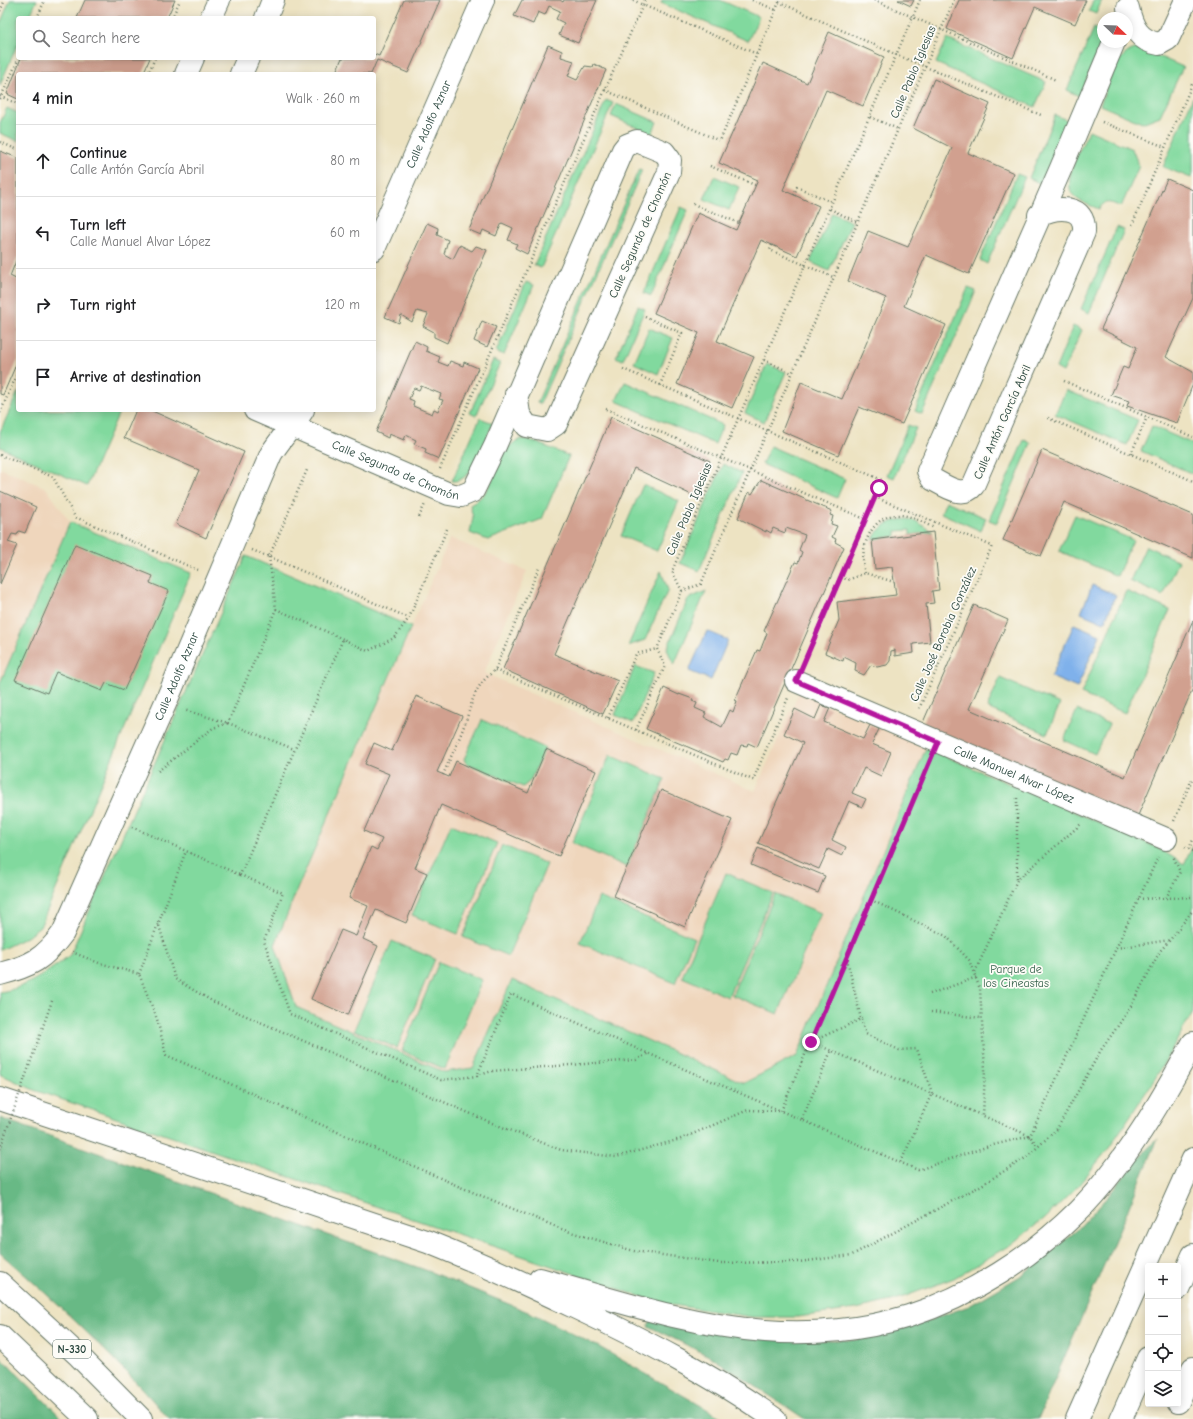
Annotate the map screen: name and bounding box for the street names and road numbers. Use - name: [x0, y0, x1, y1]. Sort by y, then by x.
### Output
- street label: Calle Pablo Iglesias: [887, 24, 939, 120]
- street label: Calle Adolfo Aznar: [403, 78, 454, 171]
- street label: Calle Segundo de Chomón: [606, 170, 674, 300]
- street label: Calle Antón García Abril: [970, 363, 1034, 481]
- street label: Calle Segundo de Chomón: [330, 437, 460, 503]
- street label: Calle Pablo Iglesias: [663, 461, 715, 557]
- street label: Calle José Borobia González: [907, 564, 979, 704]
- street label: Calle Adolfo Aznar: [152, 630, 202, 723]
- street label: Calle Manuel Alvar López: [952, 742, 1077, 806]
- road number: N-330: [53, 1340, 91, 1358]

